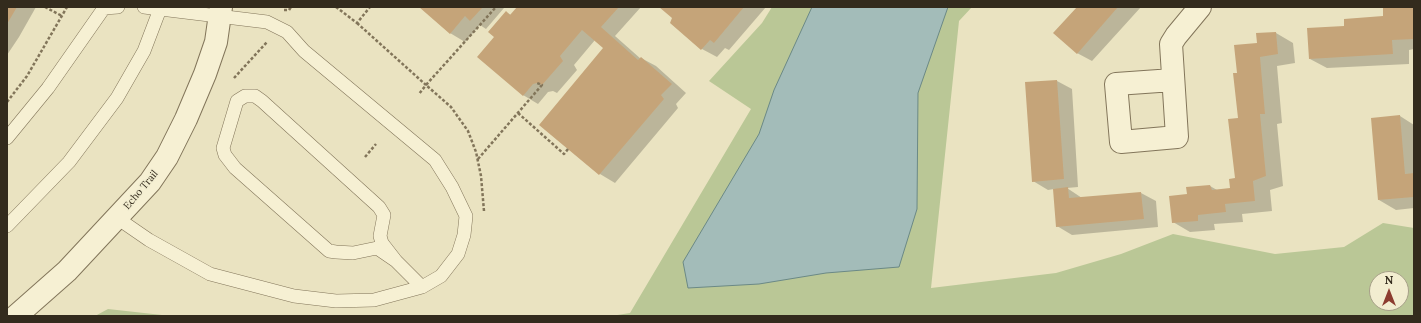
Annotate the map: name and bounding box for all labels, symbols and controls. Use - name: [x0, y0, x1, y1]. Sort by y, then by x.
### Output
- street label: Echo Trail: [121, 168, 161, 212]
- north arrow: [1369, 271, 1409, 311]
- text: N: [1385, 273, 1393, 287]

